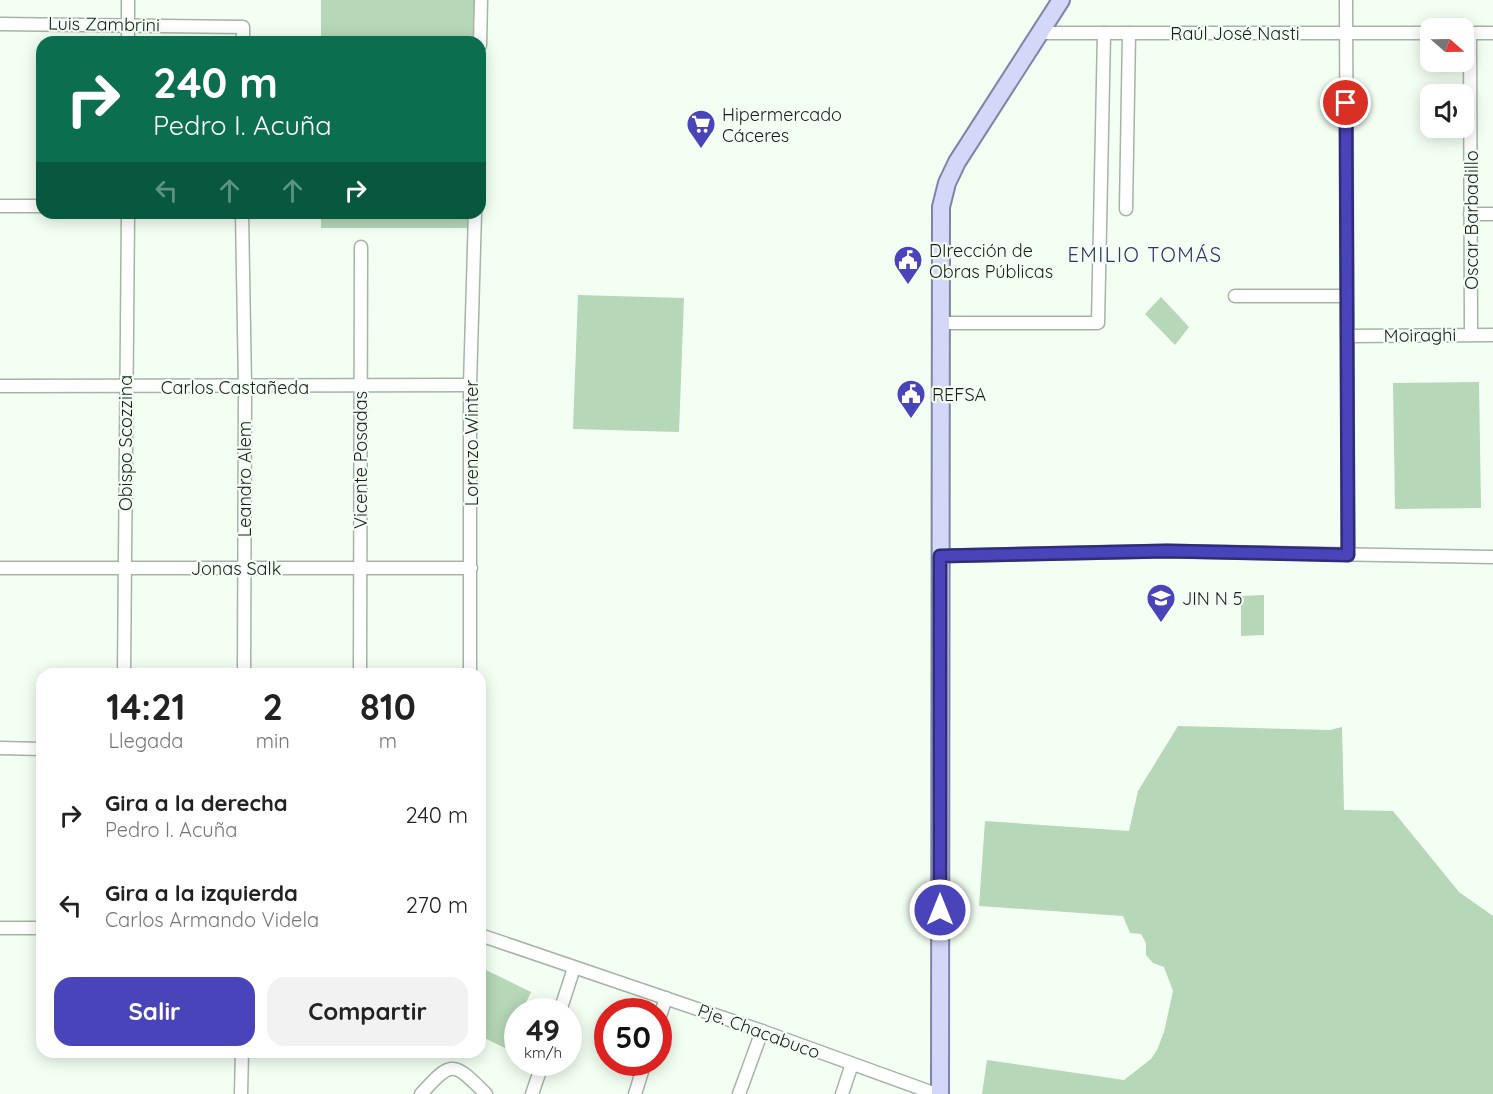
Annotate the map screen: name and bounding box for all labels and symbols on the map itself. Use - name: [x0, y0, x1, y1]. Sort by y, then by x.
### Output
- street label: Luis Zambrini: [48, 12, 160, 36]
- north arrow: [1420, 18, 1474, 72]
- street label: Raúl José Nasti: [1170, 22, 1300, 45]
- pin: [1320, 77, 1371, 128]
- place label: Hipermercado Cáceres: [722, 103, 842, 147]
- supermarket icon: Hipermercado Cáceres: [685, 108, 717, 150]
- street label: Oscar Barbadillo: [1460, 150, 1483, 290]
- place label: DIrección de Obras Públicas: [929, 239, 1053, 283]
- district label: EMILIO TOMÁS: [1067, 242, 1223, 267]
- public building icon: DIrección de Obras Públicas: [892, 244, 924, 286]
- street label: Moiraghi: [1384, 323, 1456, 347]
- street label: Obispo Scozzina: [114, 375, 137, 511]
- street label: Carlos Castañeda: [161, 376, 309, 399]
- public building icon: REFSA: [895, 378, 927, 420]
- street label: Lorenzo Winter: [460, 380, 483, 506]
- place label: REFSA: [932, 383, 986, 406]
- street label: Vicente Posadas: [349, 391, 372, 529]
- street label: Leandro Alem: [233, 421, 256, 537]
- street label: Jonas Salk: [191, 557, 281, 580]
- school or university icon: JIN N 5: [1145, 582, 1177, 624]
- place label: JIN N 5: [1182, 587, 1243, 610]
- position arrow: [908, 878, 972, 942]
- speed limit sign: 50: [594, 998, 672, 1076]
- street label: Pje. Chacabuco: [695, 998, 823, 1064]

